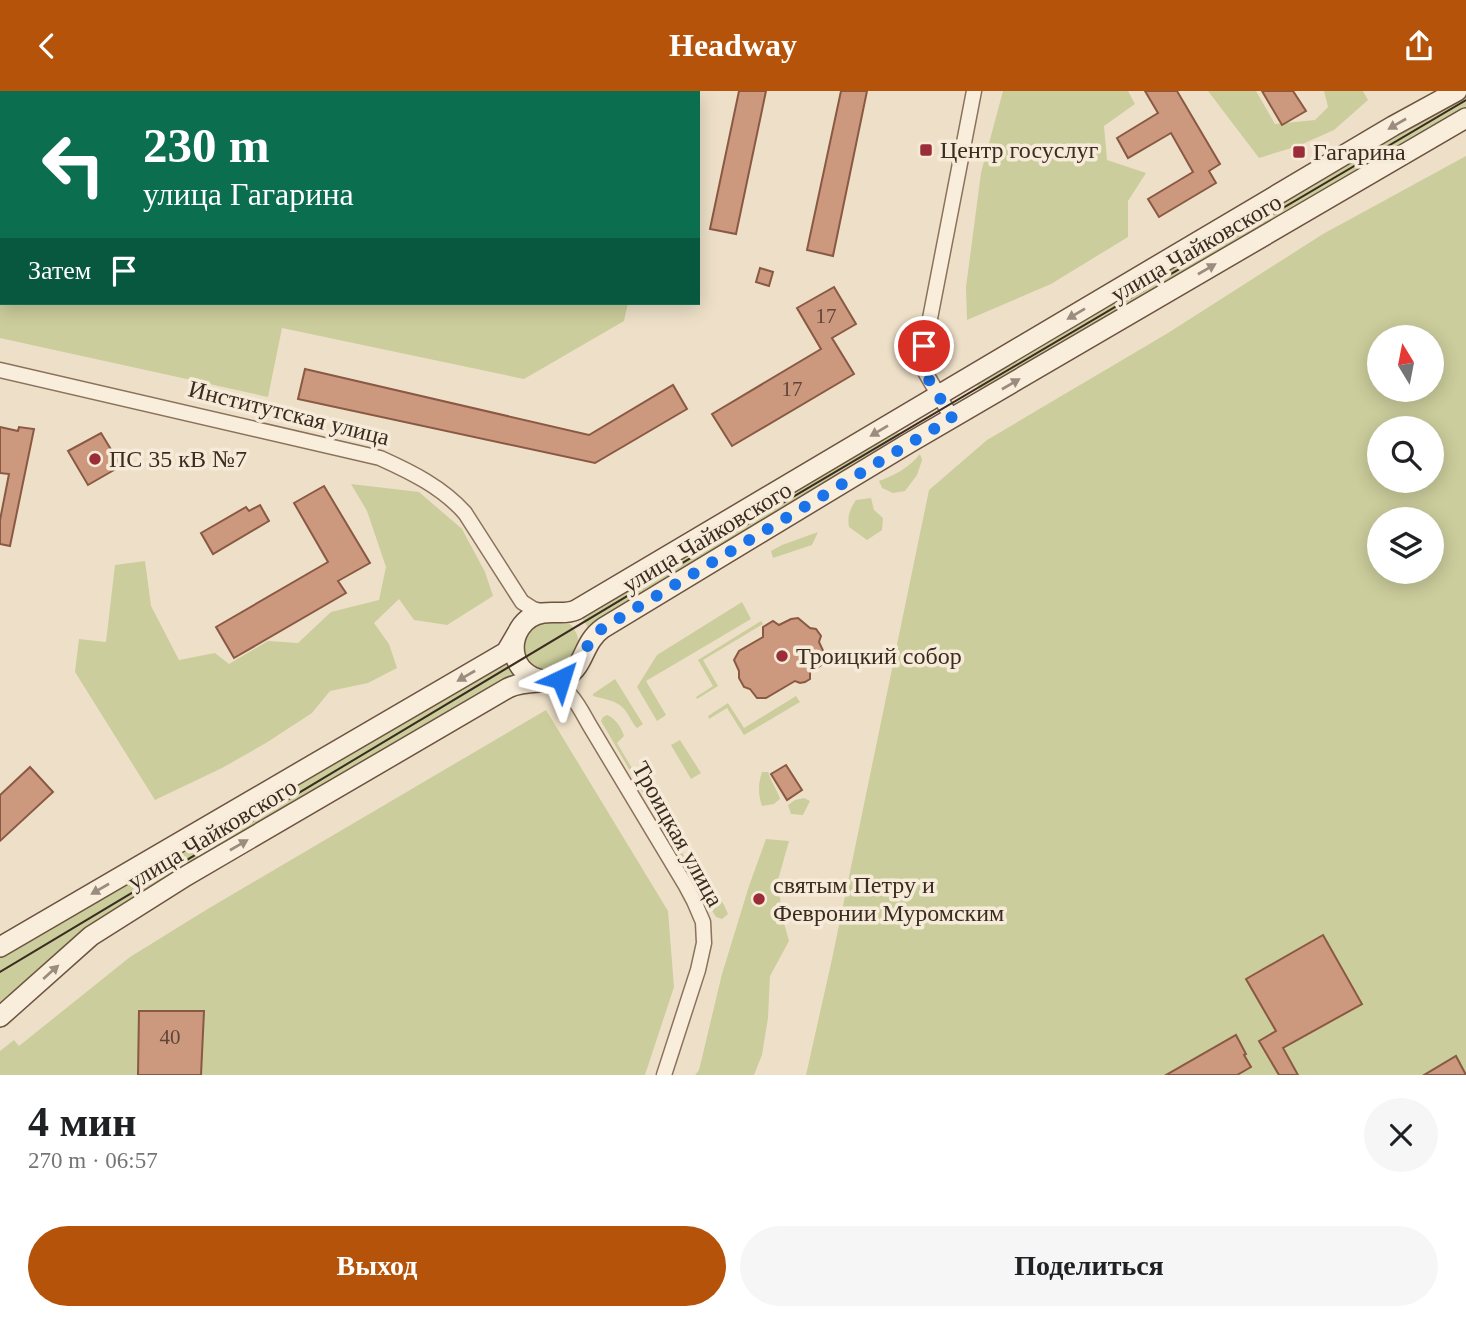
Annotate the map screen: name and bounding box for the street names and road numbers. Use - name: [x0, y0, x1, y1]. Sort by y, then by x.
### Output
- street label: улица Чайковского: [1106, 189, 1286, 307]
- street label: Институтская улица: [186, 375, 392, 451]
- street label: улица Чайковского: [618, 476, 796, 598]
- street label: Троицкая улица: [627, 757, 729, 911]
- street label: улица Чайковского: [123, 773, 301, 895]

